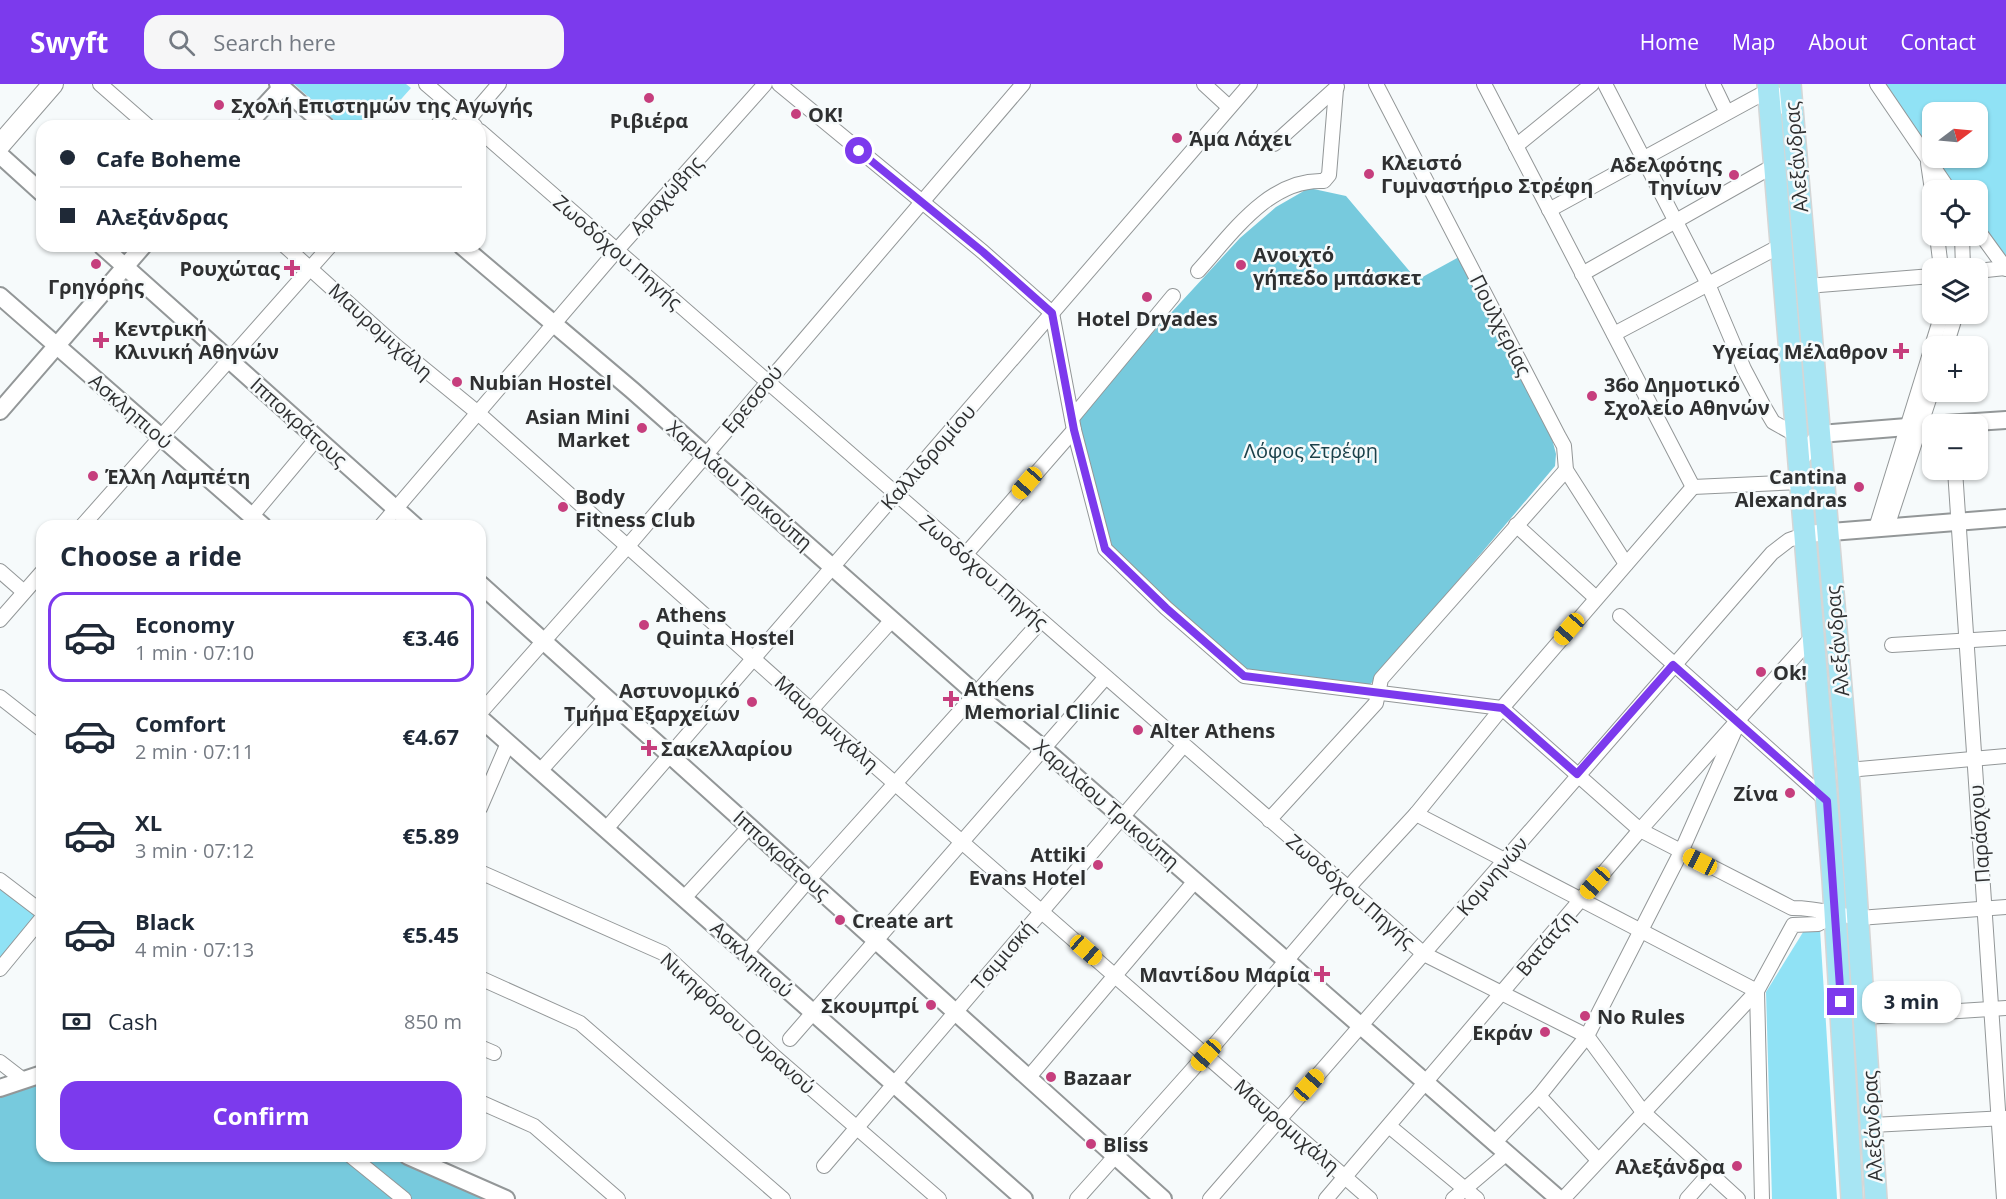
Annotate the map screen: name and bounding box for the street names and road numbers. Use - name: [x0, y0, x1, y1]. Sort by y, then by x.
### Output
- street label: Αλεξάνδρας: [1778, 100, 1814, 214]
- street label: Αραχώβης: [623, 149, 709, 240]
- street label: Ζωοδόχου Πηγής: [548, 189, 688, 316]
- street label: Πουλχερίας: [1464, 270, 1538, 381]
- street label: Μαυρομιχάλη: [323, 277, 439, 385]
- street label: Ερεσσού: [715, 359, 789, 439]
- street label: Ασκληπιού: [83, 367, 179, 455]
- street label: Ιπποκράτους: [245, 371, 354, 473]
- street label: Καλλιδρομίου: [874, 398, 982, 516]
- street label: Χαριλάου Τρικούπη: [661, 414, 819, 556]
- street label: Ζωοδόχου Πηγής: [914, 509, 1054, 636]
- street label: Αλεξάνδρας: [1819, 584, 1855, 698]
- street label: Μαυρομιχάλη: [769, 669, 885, 777]
- street label: Χαριλάου Τρικούπη: [1028, 733, 1186, 875]
- street label: Παράσχου: [1962, 784, 1996, 884]
- street label: Ιπποκράτους: [728, 804, 837, 906]
- street label: Ζωοδόχου Πηγής: [1281, 828, 1421, 955]
- street label: Κομνηνών: [1450, 830, 1534, 921]
- street label: Βατάτζη: [1510, 904, 1580, 982]
- street label: Τσιμισκή: [965, 914, 1041, 996]
- street label: Ασκληπιού: [705, 915, 799, 1003]
- street label: Νικηφόρου Ουρανού: [655, 946, 821, 1100]
- street label: Αλεξάνδρας: [1856, 1069, 1888, 1182]
- street label: Μαυρομιχάλη: [1228, 1073, 1346, 1179]

